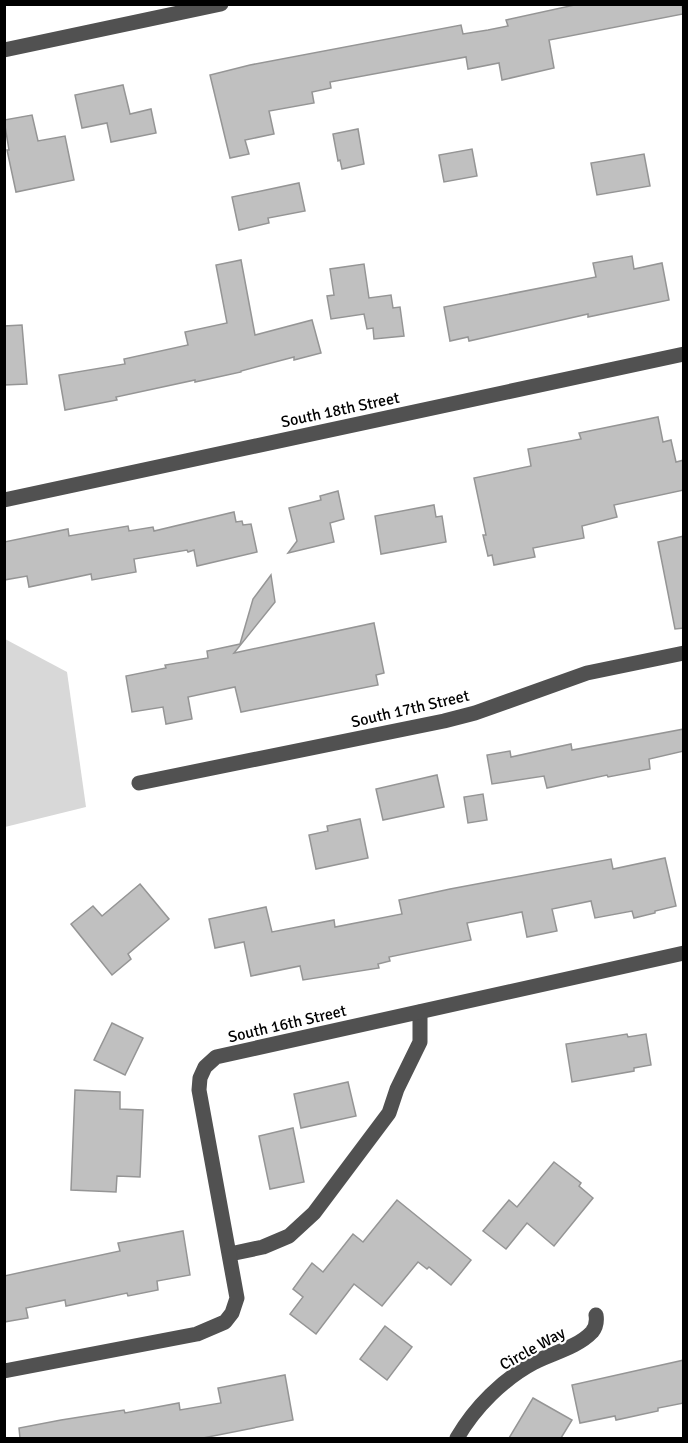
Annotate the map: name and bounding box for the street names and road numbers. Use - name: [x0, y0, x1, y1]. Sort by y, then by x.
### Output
- street label: South 18th Street: [279, 388, 402, 432]
- street label: South 17th Street: [349, 686, 472, 732]
- street label: South 16th Street: [226, 1001, 349, 1047]
- street label: Circle Way: [496, 1323, 569, 1375]

